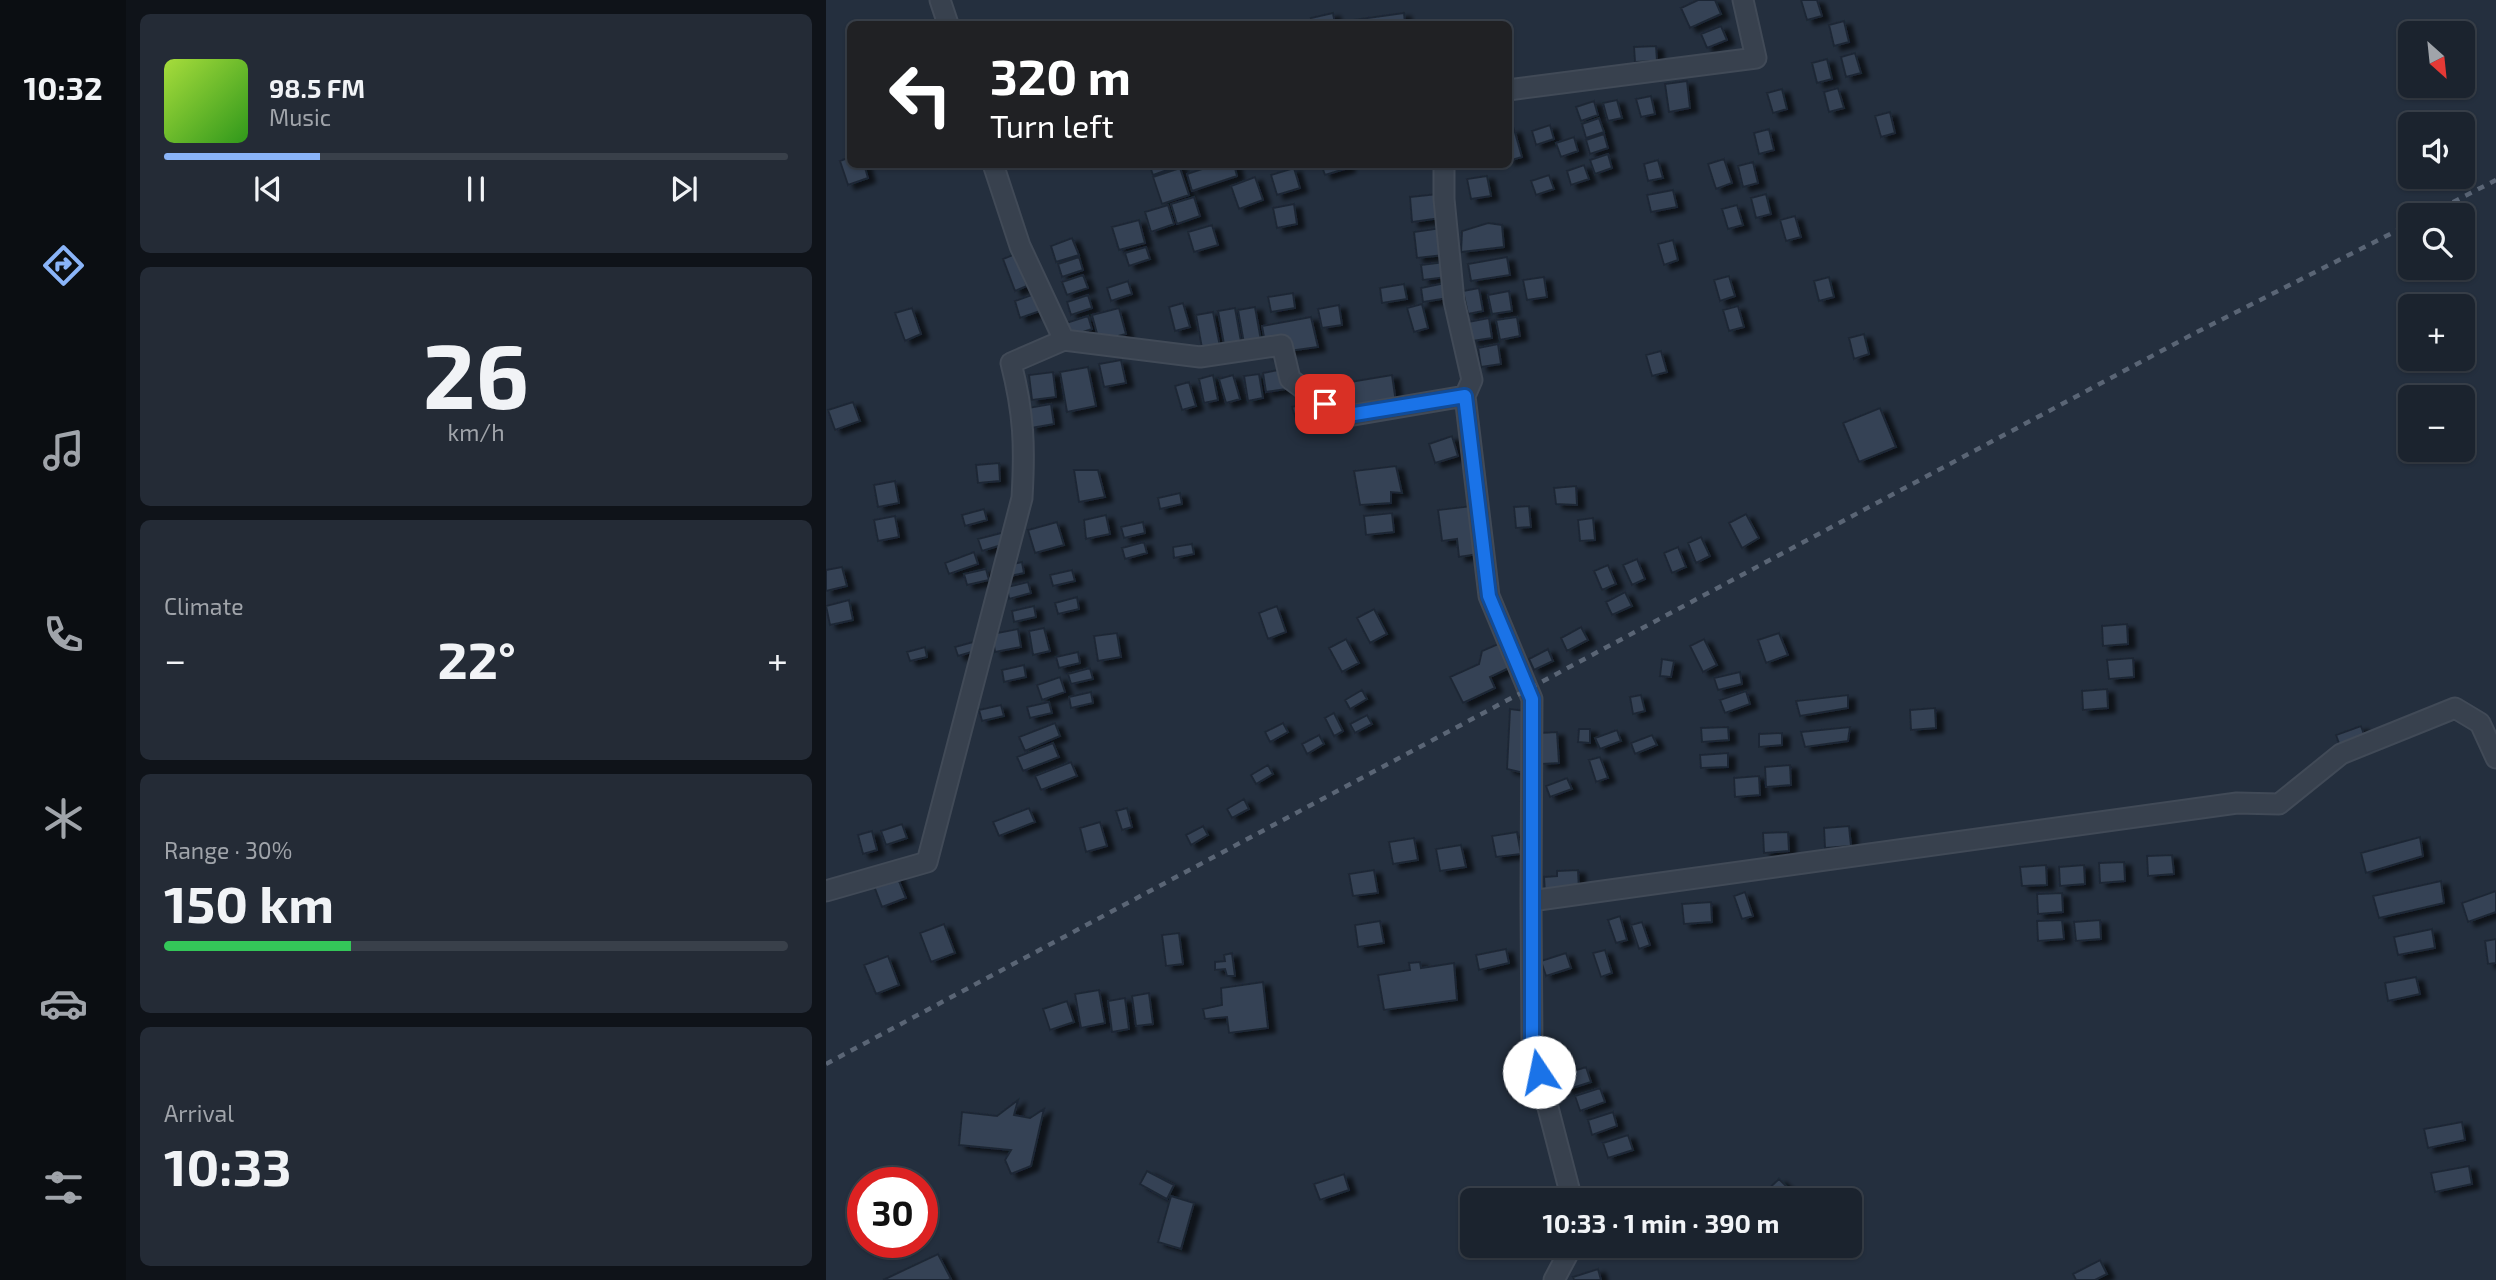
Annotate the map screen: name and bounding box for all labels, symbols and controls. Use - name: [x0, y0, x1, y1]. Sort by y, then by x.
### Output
- north arrow: [2398, 21, 2474, 98]
- map controls: [2398, 21, 2475, 462]
- text: 320 m: [990, 46, 1131, 105]
- icon: left: [875, 49, 966, 140]
- text: 10:32: [24, 68, 102, 106]
- text: 98.5 FM: [269, 72, 365, 103]
- text: Music: [269, 103, 331, 131]
- text: Turn left: [990, 106, 1114, 144]
- button: sound: [2398, 112, 2475, 189]
- icon: previous: [249, 170, 287, 208]
- icon: pause: [457, 170, 495, 208]
- icon: next: [665, 170, 703, 208]
- button: search: [2398, 203, 2475, 280]
- icon: directions: [39, 241, 88, 290]
- button: +: [2398, 294, 2475, 371]
- text: 26: [423, 318, 529, 427]
- pin: [1295, 374, 1355, 434]
- icon: arrive: [1306, 385, 1344, 423]
- button: −: [2398, 385, 2475, 462]
- text: km/h: [447, 418, 505, 446]
- icon: music: [39, 426, 88, 475]
- text: Climate: [164, 592, 244, 620]
- icon: phone: [39, 610, 88, 659]
- text: 22°: [437, 627, 516, 689]
- text: −: [164, 636, 186, 682]
- text: +: [767, 636, 788, 682]
- icon: climate: [39, 794, 88, 843]
- text: Range · 30%: [164, 836, 292, 864]
- text: 150 km: [164, 871, 334, 933]
- icon: car: [39, 979, 88, 1028]
- position arrow: [1502, 1035, 1576, 1109]
- text: Arrival: [164, 1099, 234, 1127]
- text: 10:33: [164, 1134, 292, 1196]
- icon: filters: [39, 1163, 88, 1212]
- speed limit sign: 30: [847, 1167, 938, 1258]
- text: 10:33 · 1 min · 390 m: [1543, 1207, 1779, 1238]

